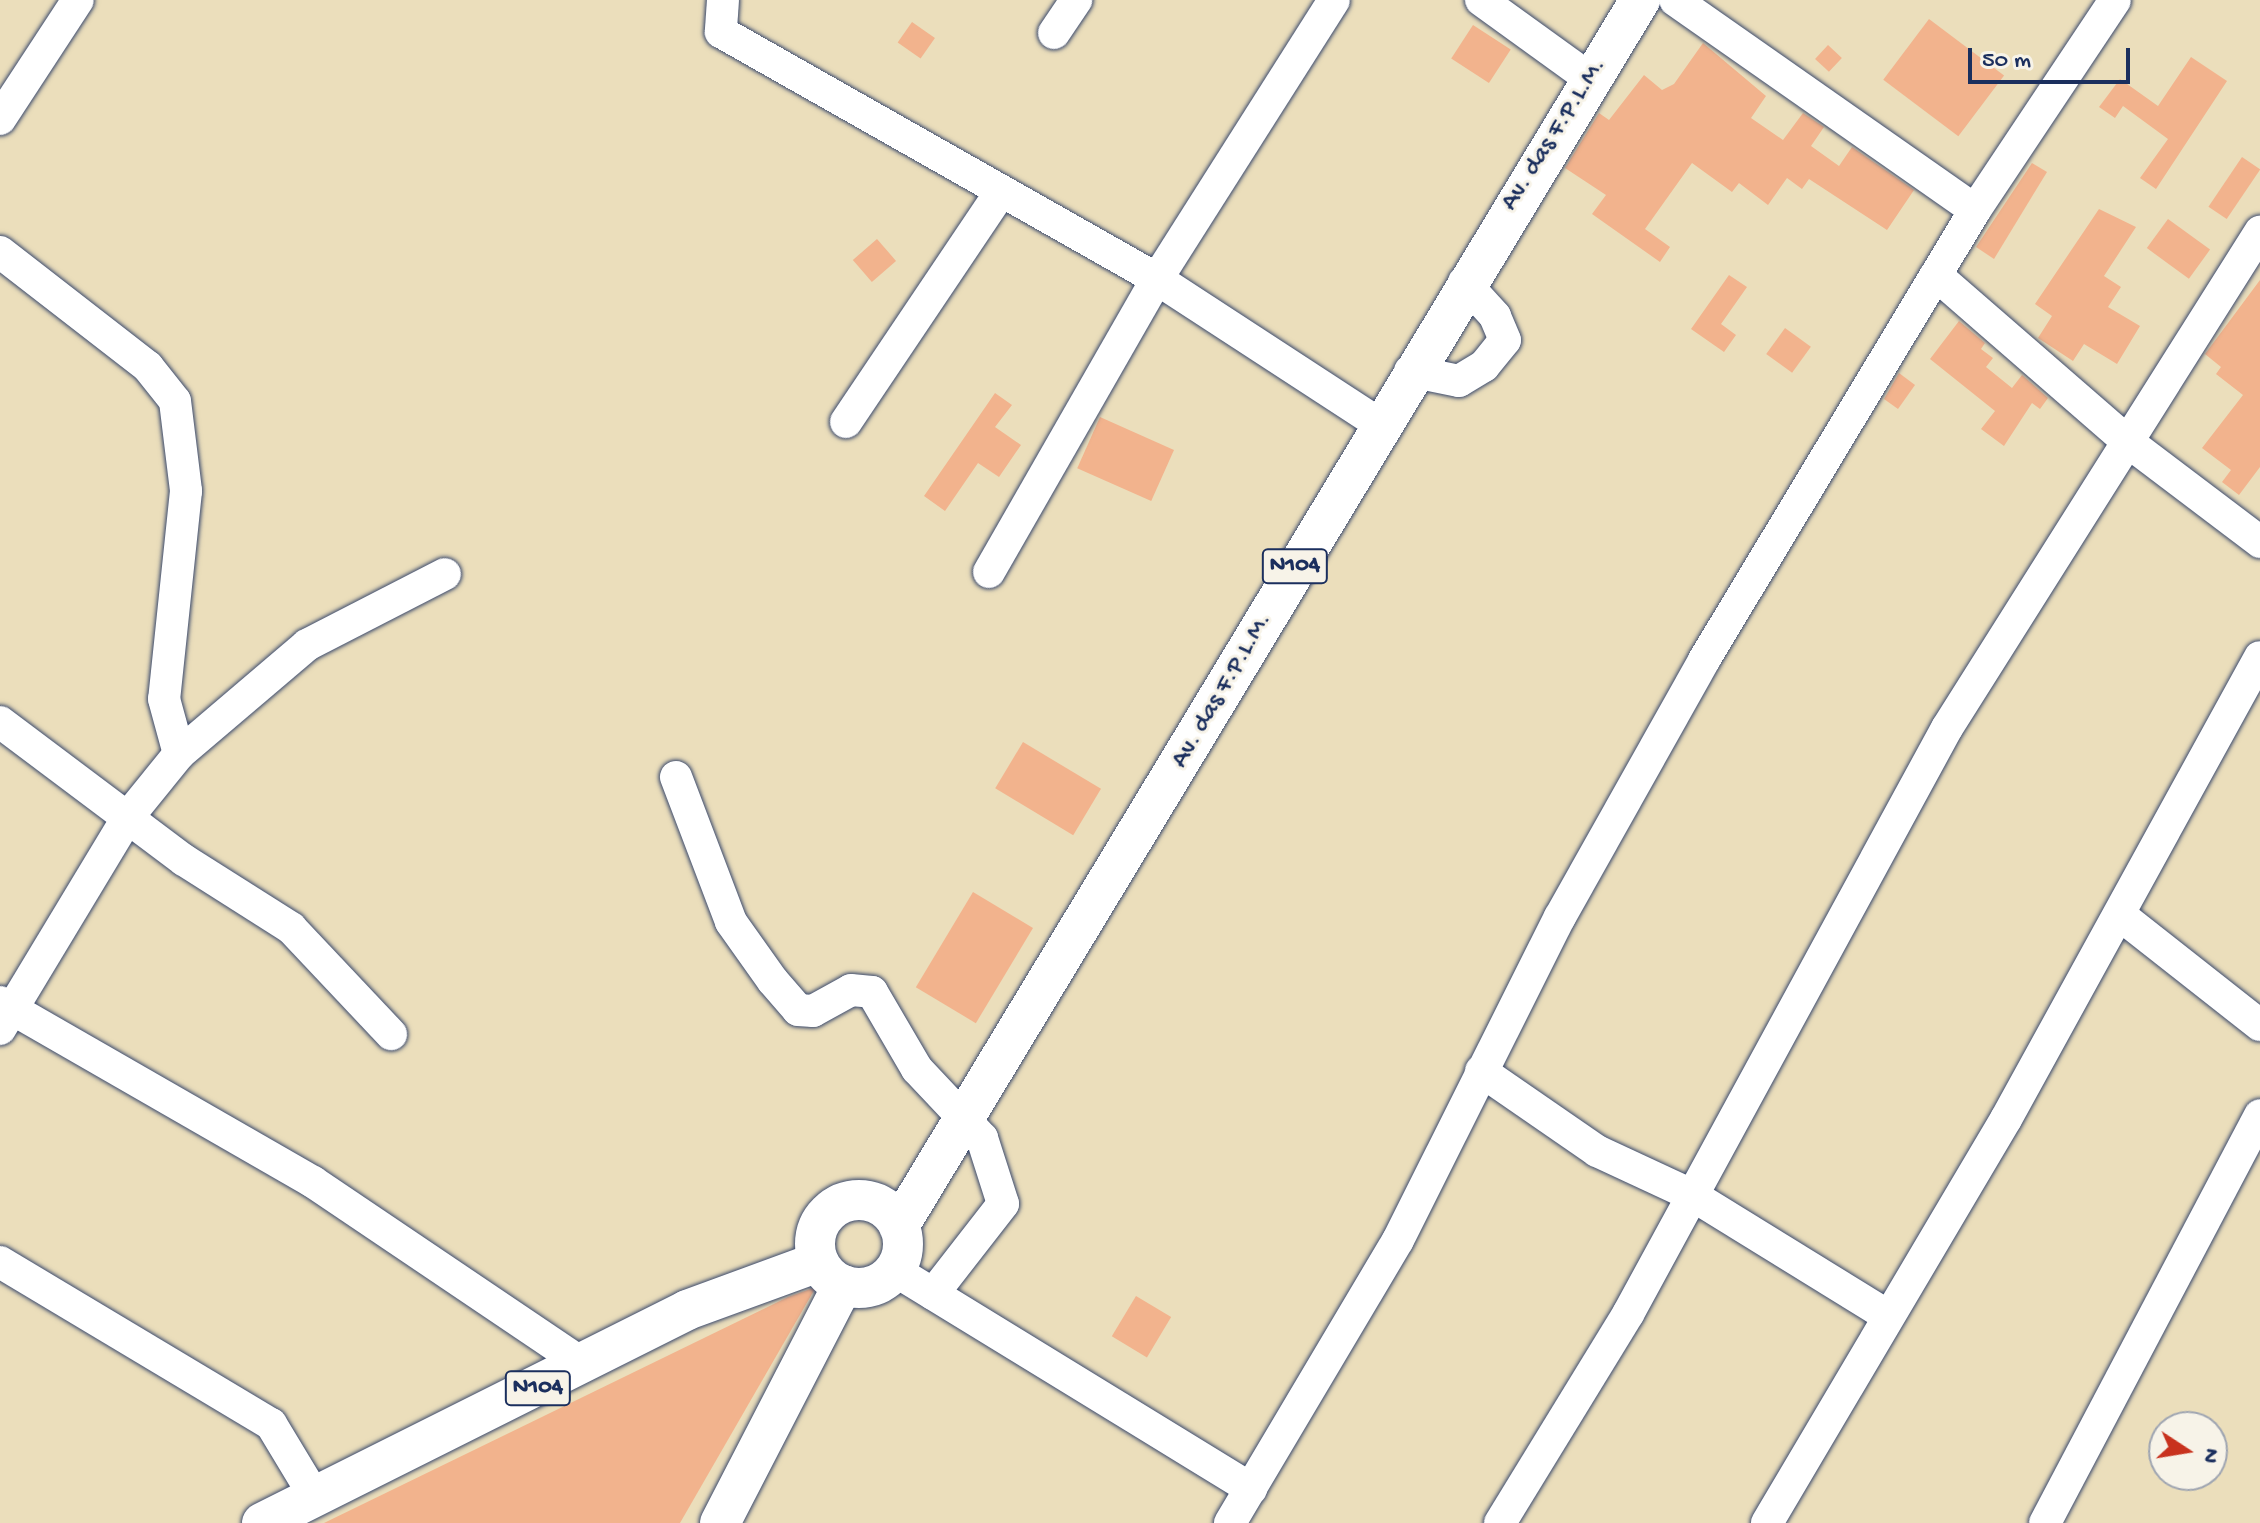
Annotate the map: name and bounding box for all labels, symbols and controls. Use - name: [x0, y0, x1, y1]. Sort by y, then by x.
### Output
- scale bar: [1972, 32, 2134, 82]
- text: 50 m: [1982, 47, 2031, 76]
- street label: Av. das F.P.L.M.: [1496, 53, 1614, 217]
- road number: N104: [1261, 546, 1329, 586]
- street label: Av. das F.P.L.M.: [1166, 608, 1280, 774]
- road number: N104: [504, 1368, 572, 1408]
- north arrow: [2148, 1411, 2228, 1491]
- text: N: [2195, 1446, 2224, 1465]

